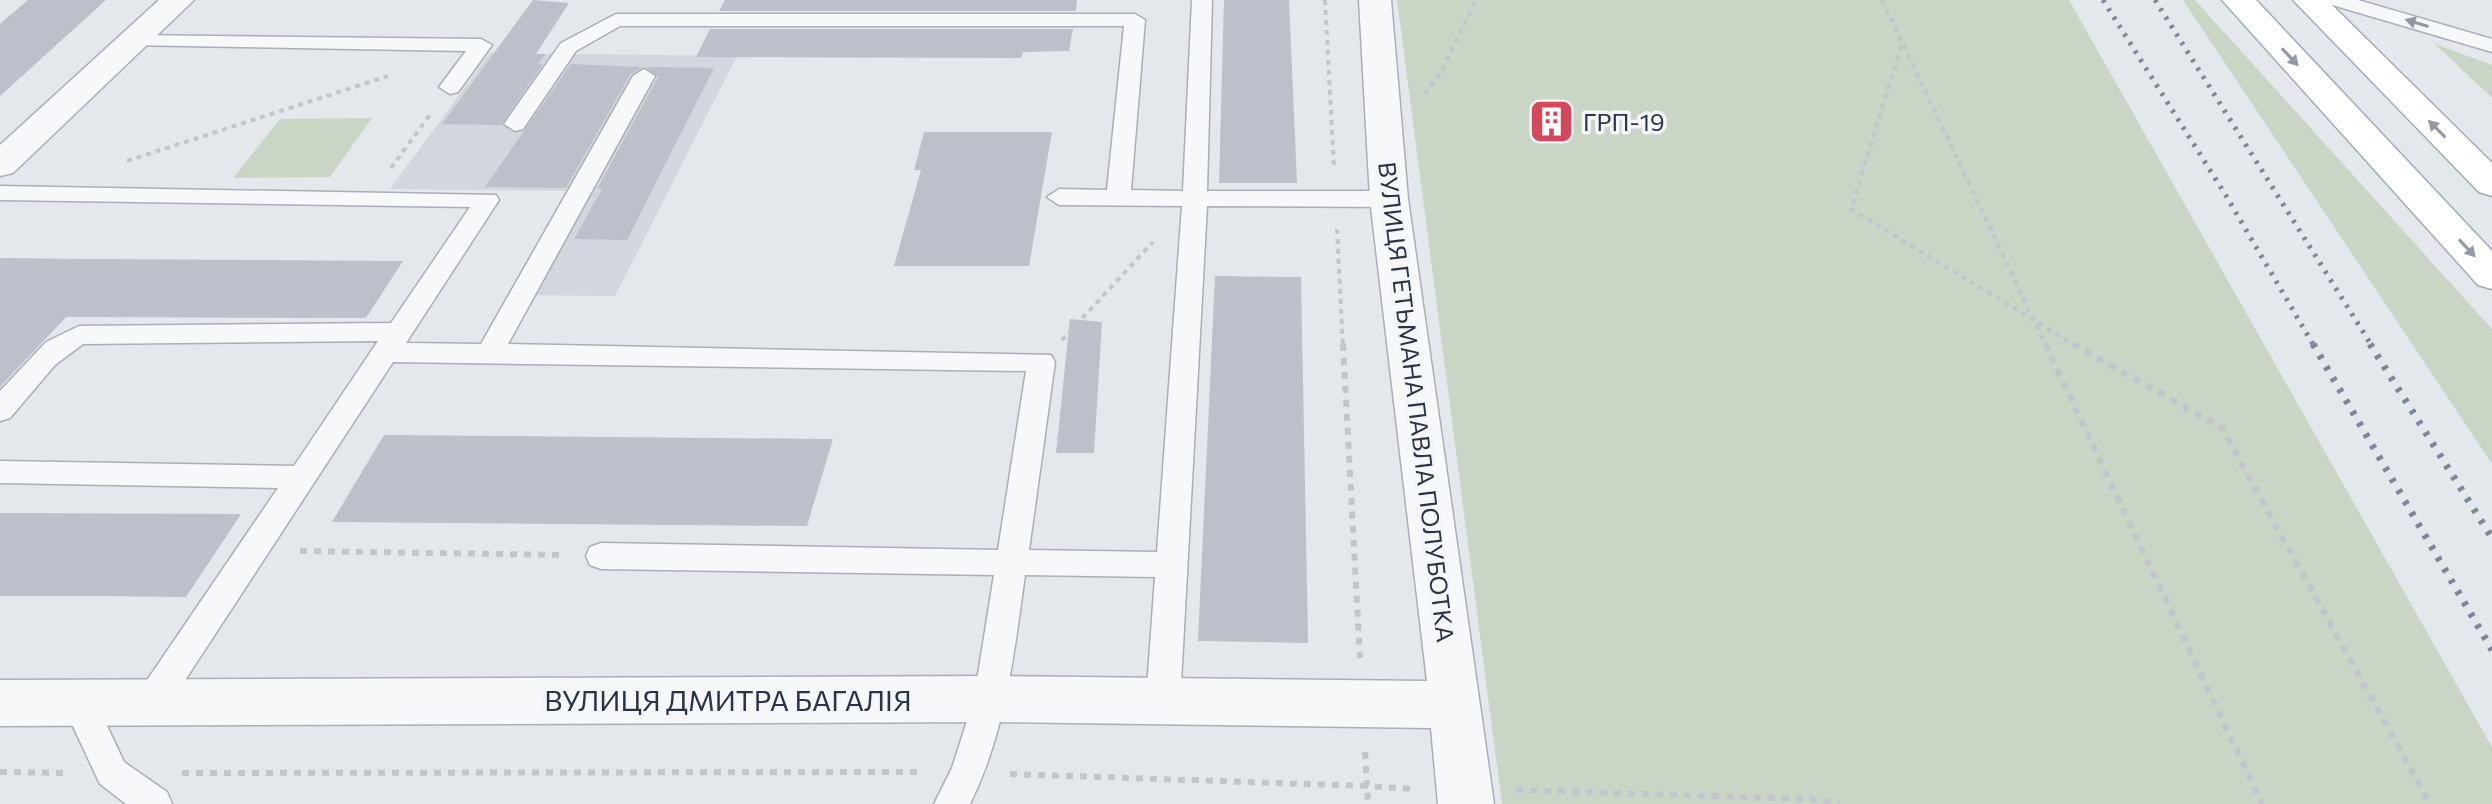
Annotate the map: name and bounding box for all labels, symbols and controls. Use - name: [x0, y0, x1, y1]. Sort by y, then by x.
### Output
- one-way arrow: [2405, 16, 2429, 29]
- one-way arrow: [2281, 48, 2299, 67]
- building icon: ГРП-19: [1528, 97, 1576, 145]
- place label: ГРП-19: [1583, 107, 1665, 136]
- one-way arrow: [2428, 120, 2447, 139]
- street label: ВУЛИЦЯ ГЕТЬМАНА ПАВЛА ПОЛУБОТКА: [1373, 160, 1461, 644]
- one-way arrow: [2457, 239, 2475, 258]
- street label: ВУЛИЦЯ ДМИТРА БАГАЛІЯ: [544, 683, 912, 717]

